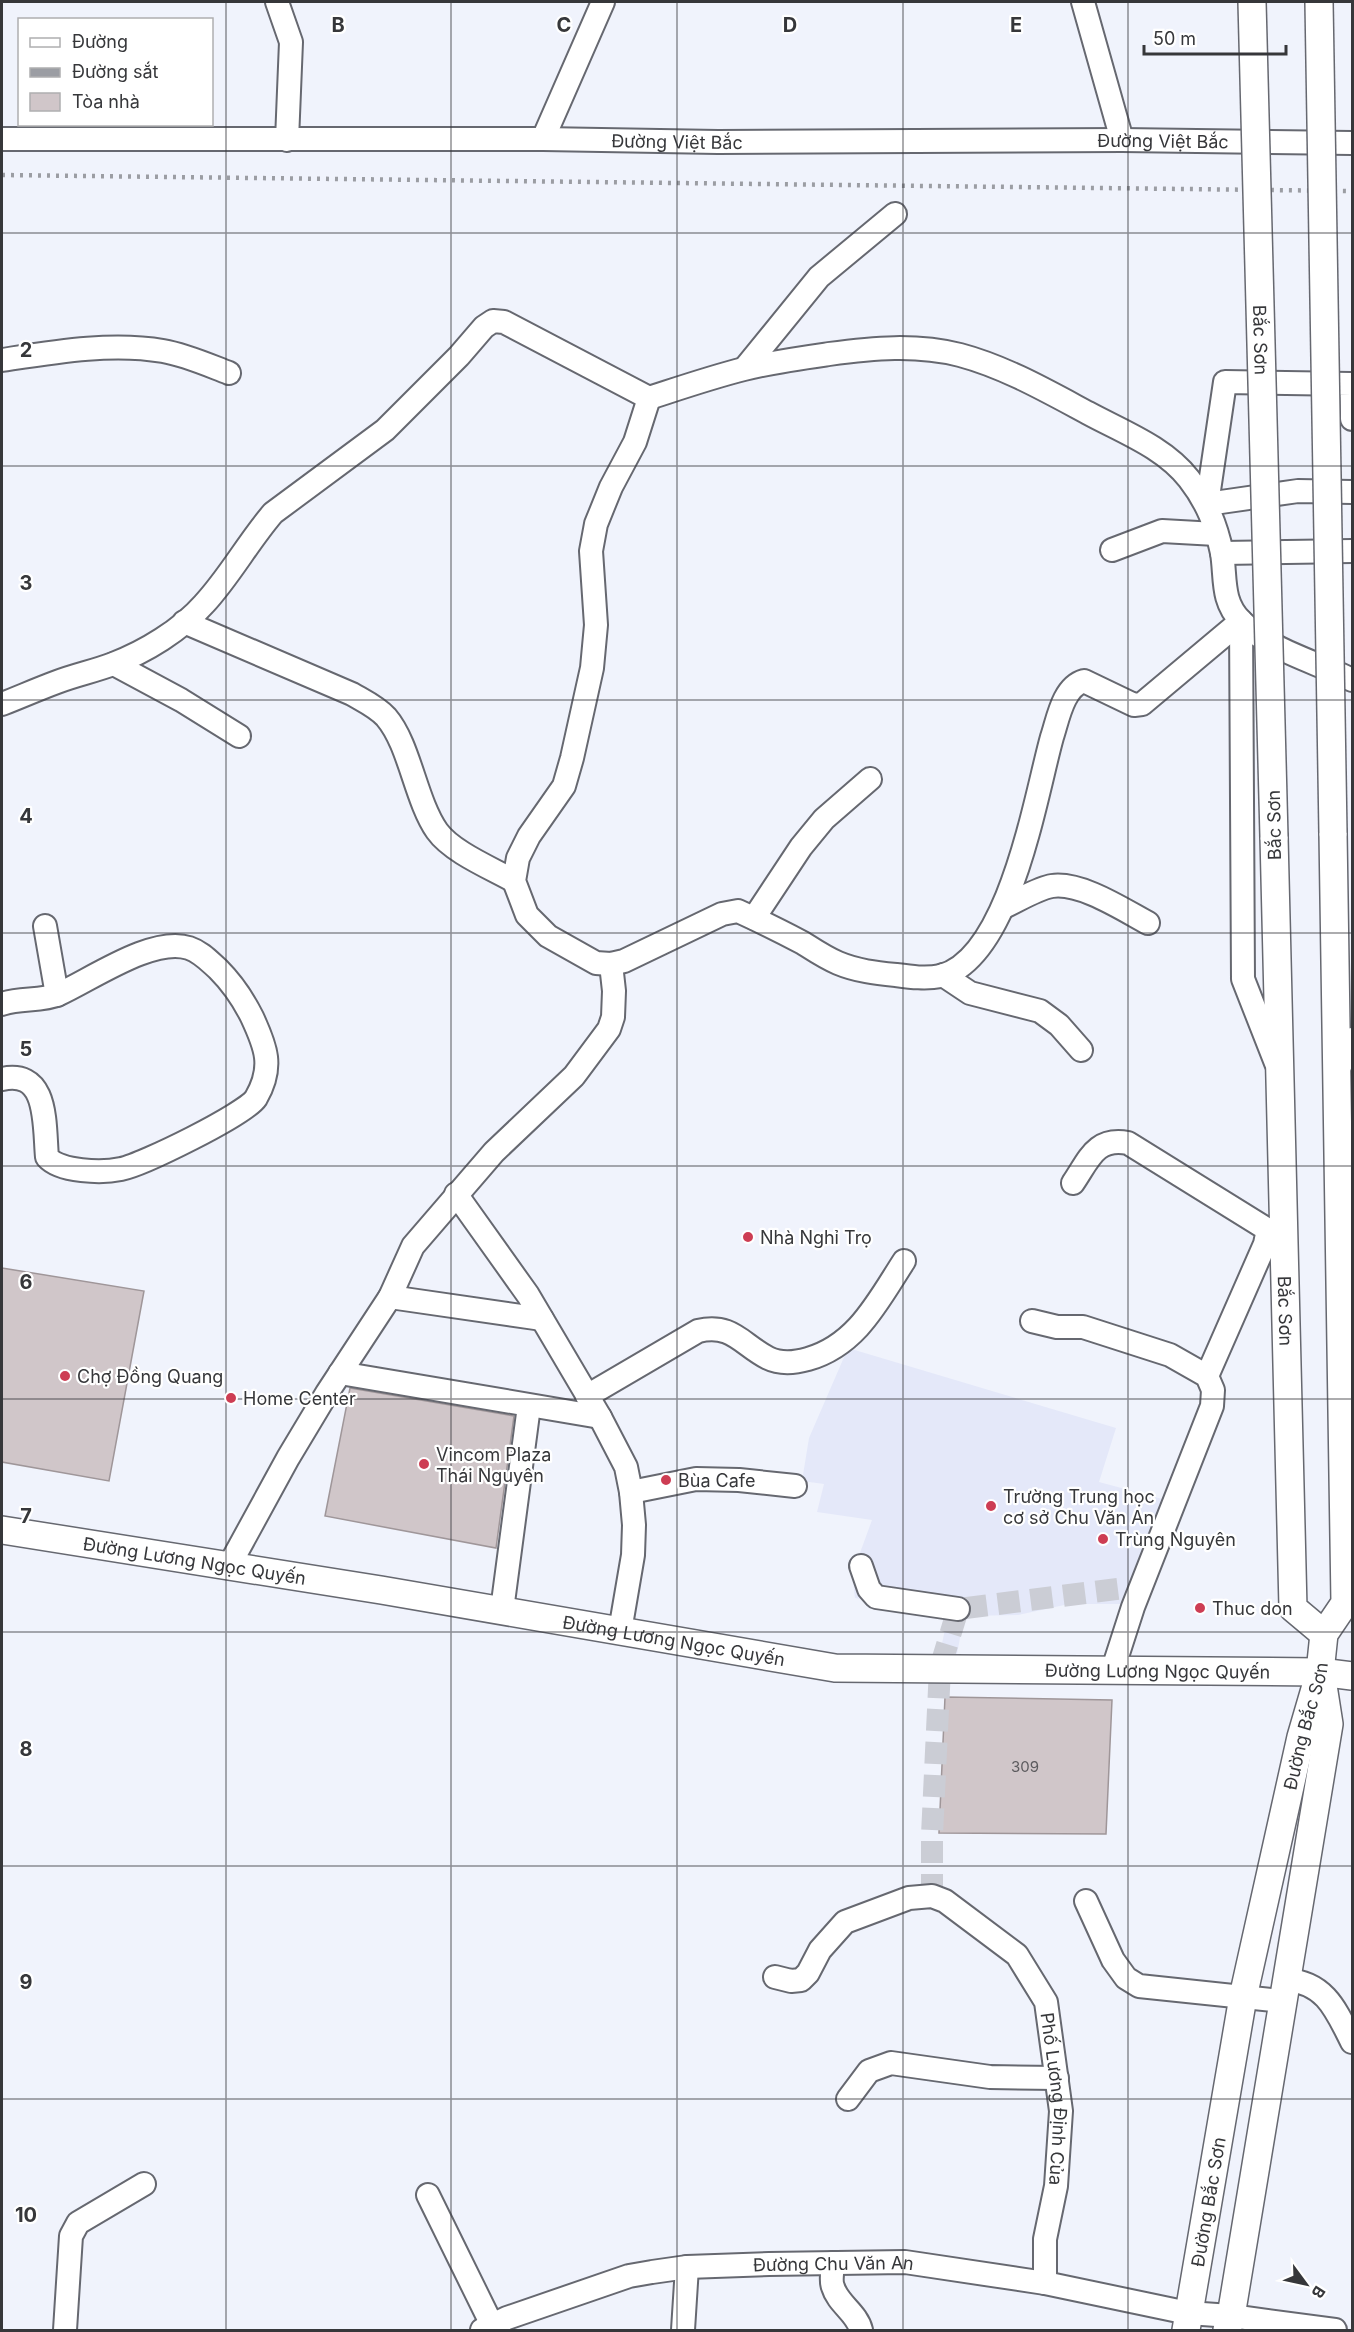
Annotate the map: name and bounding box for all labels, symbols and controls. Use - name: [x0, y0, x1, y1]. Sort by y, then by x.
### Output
- text: B: [331, 13, 345, 37]
- text: C: [557, 13, 571, 37]
- text: D: [783, 13, 797, 37]
- text: E: [1010, 13, 1022, 37]
- legend: [18, 18, 213, 126]
- scale bar: [1144, 18, 1286, 56]
- text: 50 m: [1153, 28, 1196, 49]
- text: Đường: [72, 31, 128, 52]
- text: Đường sắt: [72, 61, 159, 82]
- text: Tòa nhà: [72, 91, 140, 112]
- street label: Đường Việt Bắc: [1097, 129, 1229, 152]
- street label: Đường Việt Bắc: [611, 130, 743, 153]
- street label: Bắc Sơn: [1249, 305, 1272, 375]
- text: 2: [20, 338, 32, 362]
- text: 3: [20, 571, 32, 595]
- street label: Bắc Sơn: [1263, 790, 1285, 860]
- text: 4: [19, 804, 33, 828]
- text: 5: [20, 1037, 32, 1061]
- place label: Nhà Nghỉ Trọ: [760, 1227, 872, 1248]
- marker: Nhà Nghỉ Trọ: [741, 1230, 755, 1244]
- text: 6: [20, 1270, 33, 1294]
- street label: Bắc Sơn: [1274, 1276, 1297, 1346]
- place label: Chợ Đồng Quang: [77, 1366, 223, 1387]
- marker: Chợ Đồng Quang: [58, 1369, 72, 1383]
- place label: Home Center: [243, 1388, 356, 1409]
- marker: Home Center: [224, 1391, 238, 1405]
- place label: Vincom Plaza Thái Nguyên: [436, 1444, 551, 1486]
- marker: Vincom Plaza Thái Nguyên: [417, 1457, 431, 1471]
- place label: Bùa Cafe: [678, 1470, 755, 1491]
- marker: Bùa Cafe: [659, 1473, 673, 1487]
- place label: Trường Trung học cơ sở Chu Văn An: [1003, 1486, 1155, 1528]
- marker: Trường Trung học cơ sở Chu Văn An: [984, 1499, 998, 1513]
- text: 7: [20, 1504, 32, 1528]
- place label: Trùng Nguyên: [1115, 1529, 1236, 1550]
- street label: Đường Lương Ngọc Quyến: [82, 1532, 308, 1588]
- marker: Trùng Nguyên: [1096, 1532, 1110, 1546]
- place label: Thuc don: [1212, 1598, 1293, 1619]
- marker: Thuc don: [1193, 1601, 1207, 1615]
- street label: Đường Lương Ngọc Quyến: [561, 1611, 787, 1670]
- street label: Đường Lương Ngọc Quyến: [1045, 1659, 1270, 1682]
- street label: Đường Bắc Sơn: [1279, 1661, 1331, 1792]
- text: 8: [19, 1737, 33, 1761]
- house number: 309: [1011, 1757, 1039, 1776]
- text: 9: [20, 1970, 33, 1994]
- street label: Phố Lương Định Của: [1037, 2011, 1072, 2186]
- street label: Đường Bắc Sơn: [1187, 2135, 1229, 2268]
- text: 10: [15, 2203, 37, 2227]
- street label: Đường Chu Văn An: [753, 2251, 915, 2275]
- north arrow: [1276, 2254, 1336, 2314]
- text: B: [1307, 2282, 1330, 2302]

